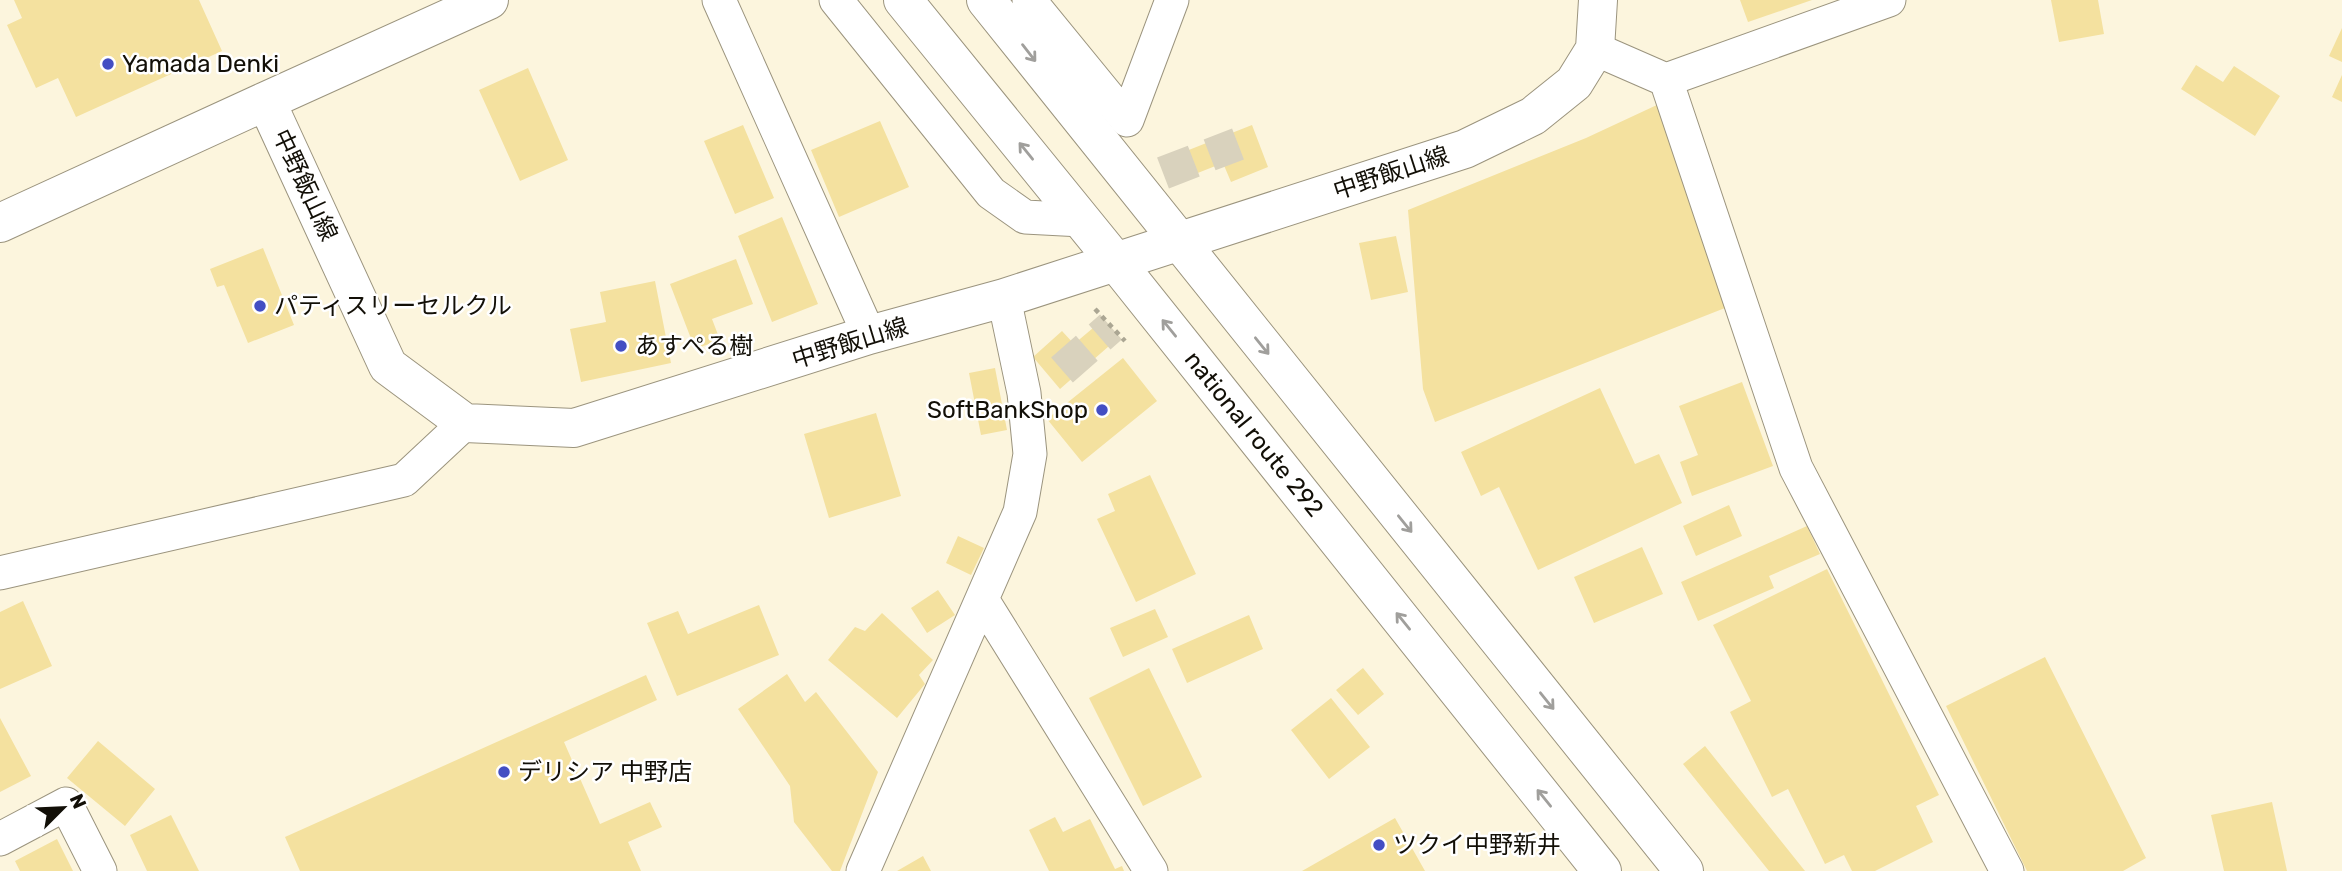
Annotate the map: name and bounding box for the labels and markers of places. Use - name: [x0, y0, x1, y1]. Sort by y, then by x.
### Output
- place label: Yamada Denki: [122, 50, 279, 78]
- marker: Yamada Denki: [100, 56, 116, 72]
- place label: パティスリーセルクル: [274, 292, 512, 320]
- marker: パティスリーセルクル: [252, 298, 268, 314]
- place label: あすぺる樹: [635, 332, 753, 360]
- marker: あすぺる樹: [613, 338, 629, 354]
- place label: SoftBankShop: [927, 396, 1088, 424]
- marker: SoftBankShop: [1094, 402, 1110, 418]
- place label: デリシア 中野店: [518, 758, 692, 786]
- marker: デリシア 中野店: [496, 764, 512, 780]
- place label: ツクイ中野新井: [1393, 831, 1561, 859]
- marker: ツクイ中野新井: [1371, 837, 1387, 853]

